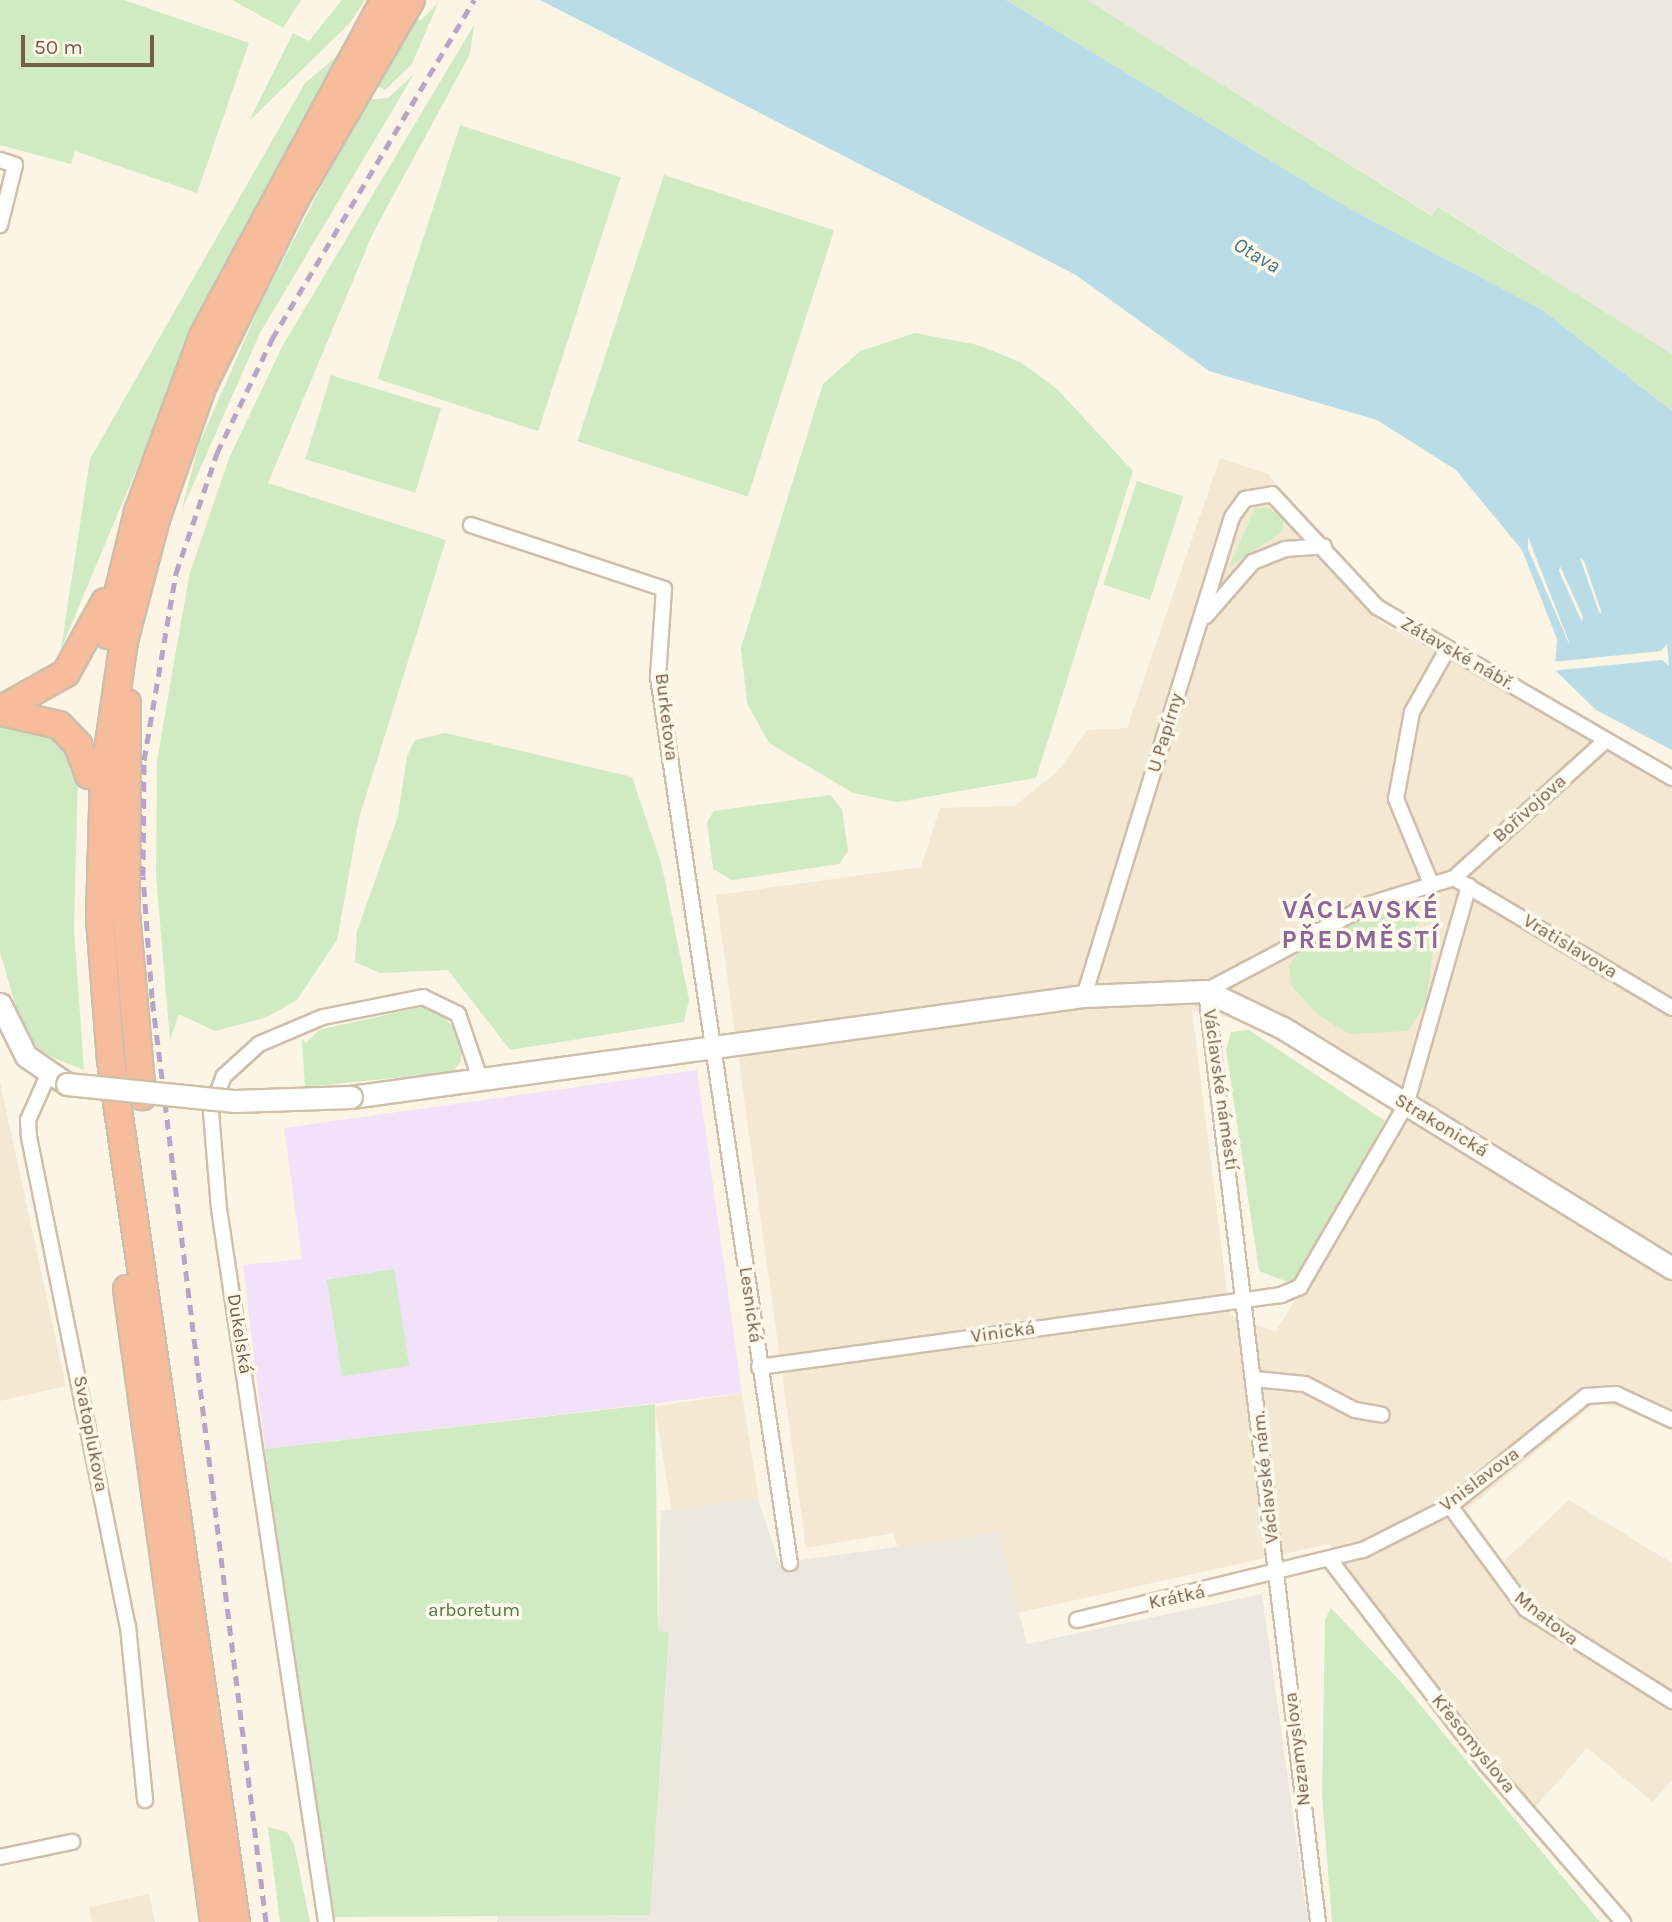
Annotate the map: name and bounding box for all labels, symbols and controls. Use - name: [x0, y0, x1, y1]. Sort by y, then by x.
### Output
- scale bar: [24, 21, 158, 65]
- text: 50 m: [34, 35, 83, 59]
- water label: Otava: [1229, 232, 1285, 278]
- street label: Zátavské nábř.: [1396, 612, 1518, 696]
- street label: Burketova: [649, 672, 683, 762]
- street label: U Papírny: [1143, 691, 1189, 775]
- street label: Bořivojova: [1489, 770, 1571, 848]
- district label: VÁCLAVSKÉ PŘEDMĚSTÍ: [1283, 894, 1439, 956]
- street label: Vratislavova: [1519, 910, 1621, 984]
- street label: Václavské náměstí: [1197, 1008, 1243, 1172]
- street label: Strakonická: [1390, 1089, 1492, 1163]
- street label: Lesnická: [733, 1265, 767, 1345]
- street label: Dukelská: [221, 1292, 257, 1376]
- street label: Vinická: [970, 1317, 1036, 1349]
- street label: Svatoplukova: [68, 1374, 112, 1494]
- street label: Václavské nám.: [1248, 1409, 1284, 1545]
- street label: Vnislavova: [1436, 1443, 1524, 1517]
- street label: Krátká: [1147, 1581, 1207, 1615]
- street label: Mnatova: [1509, 1587, 1583, 1651]
- park label: arboretum: [428, 1600, 520, 1622]
- street label: Křesomyslova: [1426, 1690, 1520, 1798]
- street label: Nezamyslova: [1280, 1691, 1316, 1807]

